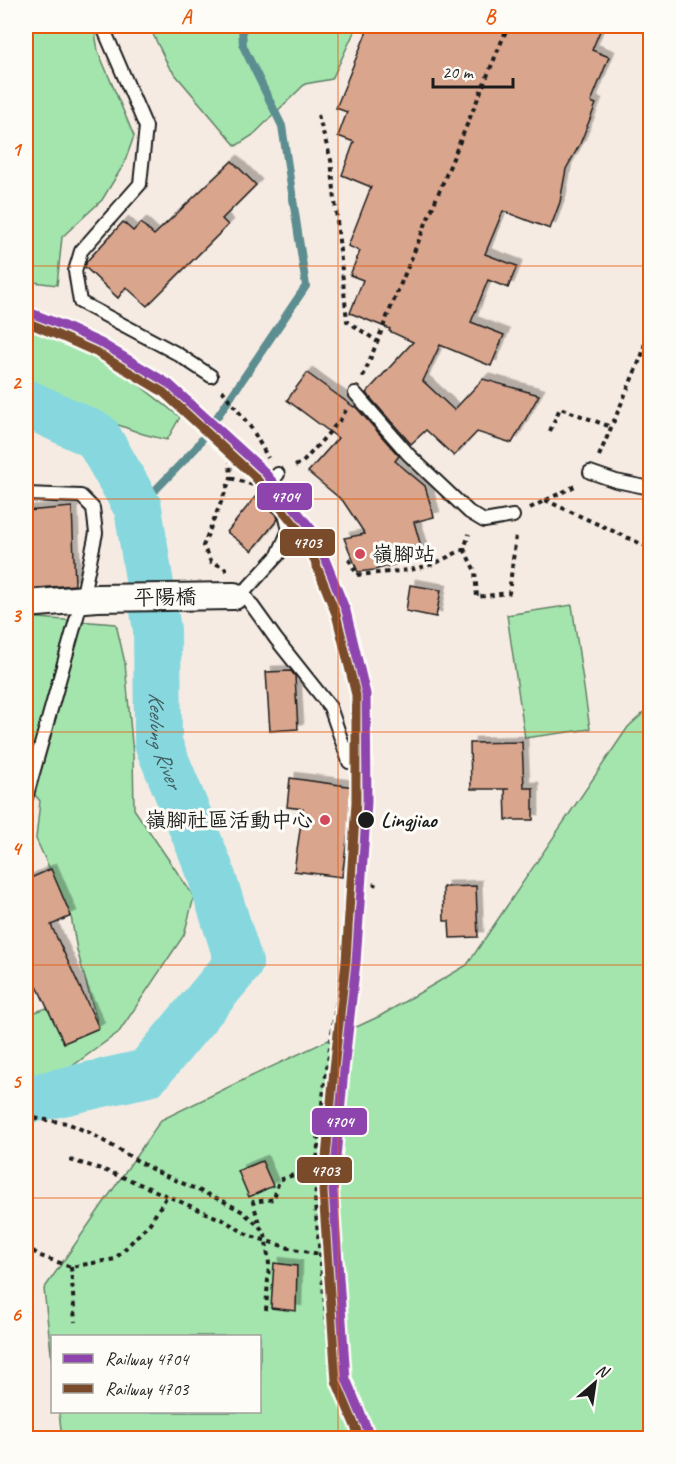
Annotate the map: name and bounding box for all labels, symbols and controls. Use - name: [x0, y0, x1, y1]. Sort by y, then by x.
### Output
- text: A: [181, 4, 193, 29]
- text: B: [485, 4, 497, 29]
- scale bar: [433, 51, 512, 89]
- text: 20 m: [442, 61, 475, 83]
- text: 1: [12, 137, 23, 162]
- text: 2: [12, 370, 23, 395]
- line badge: 4704: [256, 482, 313, 511]
- text: 4704: [271, 487, 301, 507]
- line badge: 4703: [279, 528, 336, 557]
- text: 4703: [293, 533, 323, 553]
- place label: 嶺腳站: [372, 541, 435, 567]
- marker: 嶺腳站: [353, 547, 367, 561]
- street label: 平陽橋: [133, 583, 197, 611]
- text: 3: [12, 603, 23, 628]
- water label: Keelung River: [143, 692, 189, 795]
- place label: 嶺腳社區活動中心: [145, 807, 313, 833]
- place label: Lingjiao: [381, 807, 438, 833]
- marker: Lingjiao: [356, 810, 376, 830]
- marker: 嶺腳社區活動中心: [318, 813, 332, 827]
- text: 4: [12, 836, 24, 861]
- text: 5: [12, 1069, 23, 1094]
- line badge: 4704: [311, 1107, 368, 1136]
- text: 4704: [325, 1112, 355, 1132]
- line badge: 4703: [296, 1156, 353, 1184]
- text: 4703: [311, 1161, 341, 1181]
- text: 6: [11, 1302, 22, 1327]
- legend: [51, 1335, 261, 1413]
- text: Railway 4704: [105, 1348, 190, 1370]
- north arrow: [565, 1353, 625, 1413]
- text: N: [593, 1360, 614, 1383]
- text: Railway 4703: [105, 1378, 190, 1400]

